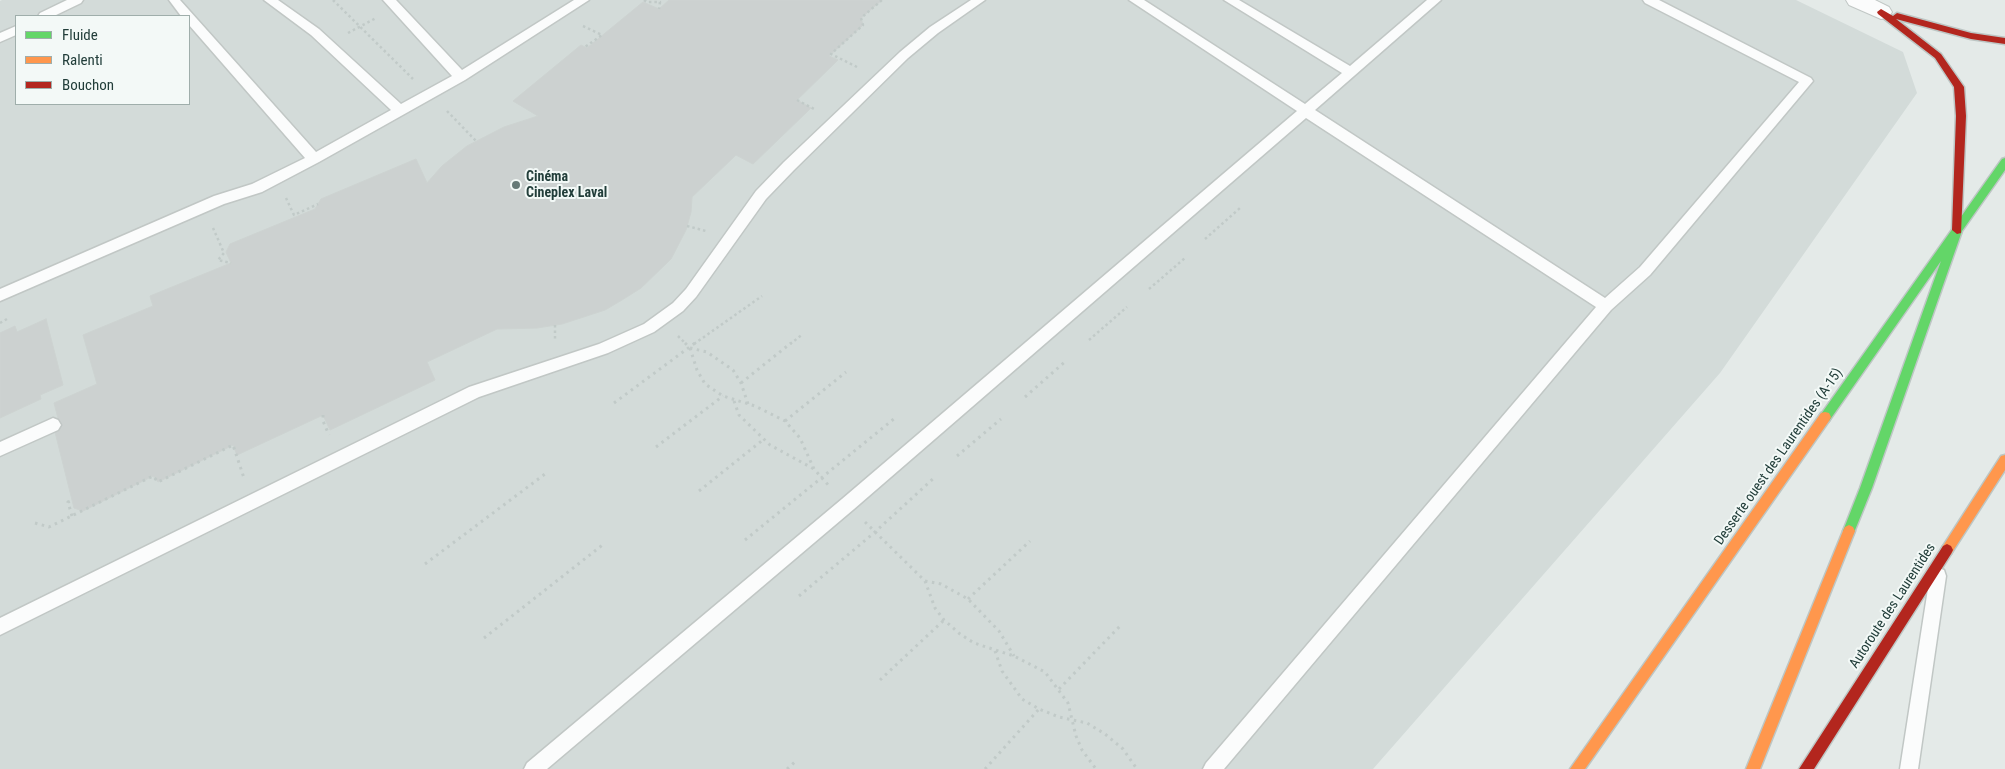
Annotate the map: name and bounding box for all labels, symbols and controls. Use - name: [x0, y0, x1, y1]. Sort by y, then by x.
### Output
- legend: [15, 15, 190, 105]
- text: Fluide: [62, 26, 98, 44]
- text: Ralenti: [62, 51, 103, 69]
- text: Bouchon: [62, 76, 114, 94]
- place label: Cinéma Cineplex Laval: [526, 169, 607, 202]
- marker: Cinéma Cineplex Laval: [510, 179, 522, 191]
- street label: Desserte ouest des Laurentides (A-15): [1711, 365, 1847, 549]
- street label: Autoroute des Laurentides: [1846, 540, 1940, 672]

